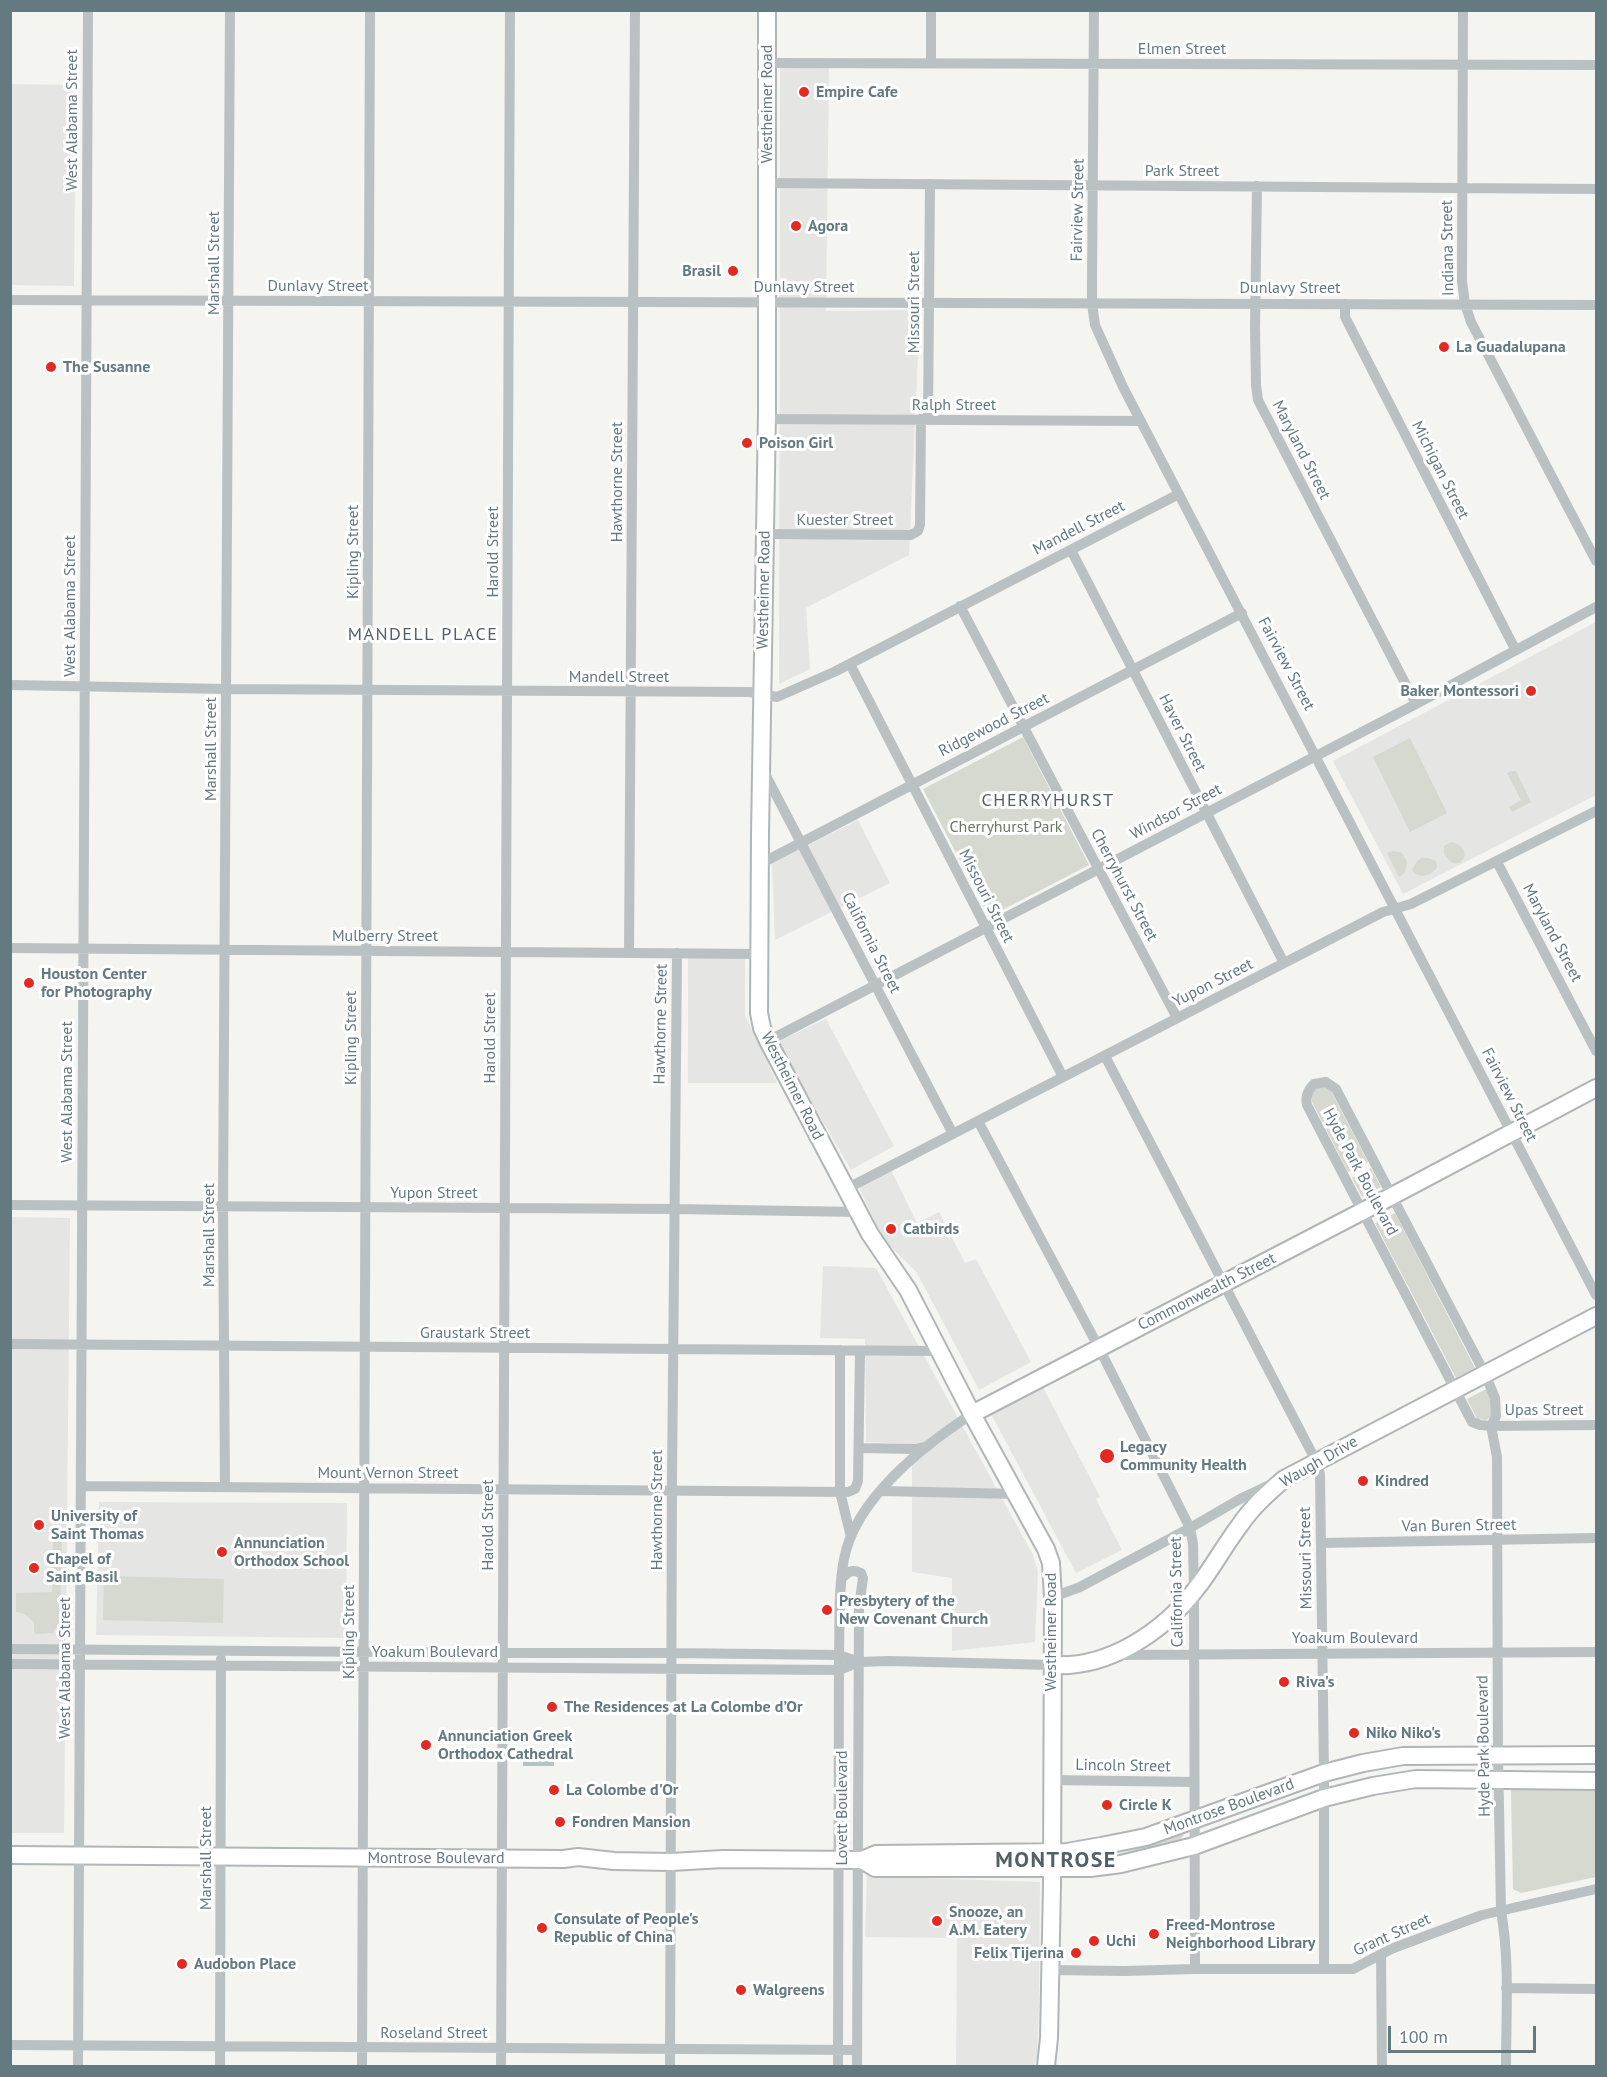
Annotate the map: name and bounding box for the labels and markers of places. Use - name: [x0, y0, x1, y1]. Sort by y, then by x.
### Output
- place label: Empire Cafe: [816, 82, 898, 102]
- marker: Empire Cafe: [797, 85, 811, 99]
- place label: Agora: [808, 216, 848, 236]
- marker: Agora: [789, 219, 803, 233]
- place label: Brasil: [682, 261, 721, 281]
- marker: Brasil: [726, 264, 740, 278]
- place label: La Guadalupana: [1456, 337, 1566, 357]
- marker: La Guadalupana: [1437, 340, 1451, 354]
- place label: The Susanne: [63, 357, 150, 377]
- marker: The Susanne: [44, 360, 58, 374]
- place label: Poison Girl: [759, 433, 833, 453]
- marker: Poison Girl: [740, 436, 754, 450]
- place label: Baker Montessori: [1400, 681, 1519, 701]
- marker: Baker Montessori: [1524, 684, 1538, 698]
- place label: Houston Center for Photography: [41, 964, 152, 1002]
- marker: Houston Center for Photography: [22, 976, 36, 990]
- place label: Catbirds: [903, 1219, 959, 1239]
- marker: Catbirds: [884, 1222, 898, 1236]
- place label: Legacy Community Health: [1120, 1437, 1247, 1475]
- marker: Legacy Community Health: [1098, 1447, 1116, 1465]
- place label: Kindred: [1375, 1471, 1429, 1491]
- marker: Kindred: [1356, 1474, 1370, 1488]
- place label: University of Saint Thomas: [51, 1506, 144, 1544]
- marker: University of Saint Thomas: [32, 1518, 46, 1532]
- place label: Annunciation Orthodox School: [234, 1533, 349, 1571]
- marker: Annunciation Orthodox School: [215, 1545, 229, 1559]
- place label: Chapel of Saint Basil: [46, 1549, 118, 1587]
- marker: Chapel of Saint Basil: [27, 1561, 41, 1575]
- place label: Presbytery of the New Covenant Church: [839, 1591, 988, 1629]
- marker: Presbytery of the New Covenant Church: [820, 1603, 834, 1617]
- place label: Riva's: [1296, 1672, 1334, 1692]
- marker: Riva's: [1277, 1675, 1291, 1689]
- place label: The Residences at La Colombe d’Or: [564, 1697, 803, 1717]
- marker: The Residences at La Colombe d’Or: [545, 1700, 559, 1714]
- place label: Niko Niko's: [1366, 1723, 1441, 1743]
- place label: Annunciation Greek Orthodox Cathedral: [438, 1726, 573, 1764]
- marker: Niko Niko's: [1347, 1726, 1361, 1740]
- marker: Annunciation Greek Orthodox Cathedral: [419, 1738, 433, 1752]
- place label: La Colombe d'Or: [566, 1780, 678, 1800]
- marker: La Colombe d'Or: [547, 1783, 561, 1797]
- place label: Circle K: [1119, 1795, 1172, 1815]
- marker: Circle K: [1100, 1798, 1114, 1812]
- place label: Fondren Mansion: [572, 1812, 690, 1832]
- marker: Fondren Mansion: [553, 1815, 567, 1829]
- place label: Snooze, an A.M. Eatery: [949, 1902, 1027, 1940]
- place label: Consulate of People's Republic of China: [554, 1909, 698, 1947]
- marker: Snooze, an A.M. Eatery: [930, 1914, 944, 1928]
- place label: Freed-Montrose Neighborhood Library: [1166, 1915, 1316, 1953]
- marker: Consulate of People's Republic of China: [535, 1921, 549, 1935]
- marker: Freed-Montrose Neighborhood Library: [1147, 1927, 1161, 1941]
- place label: Uchi: [1106, 1931, 1136, 1951]
- marker: Uchi: [1087, 1934, 1101, 1948]
- place label: Felix Tijerina: [974, 1943, 1064, 1963]
- marker: Felix Tijerina: [1069, 1946, 1083, 1960]
- place label: Audobon Place: [194, 1954, 296, 1974]
- marker: Audobon Place: [175, 1957, 189, 1971]
- place label: Walgreens: [753, 1980, 825, 2000]
- marker: Walgreens: [734, 1983, 748, 1997]

